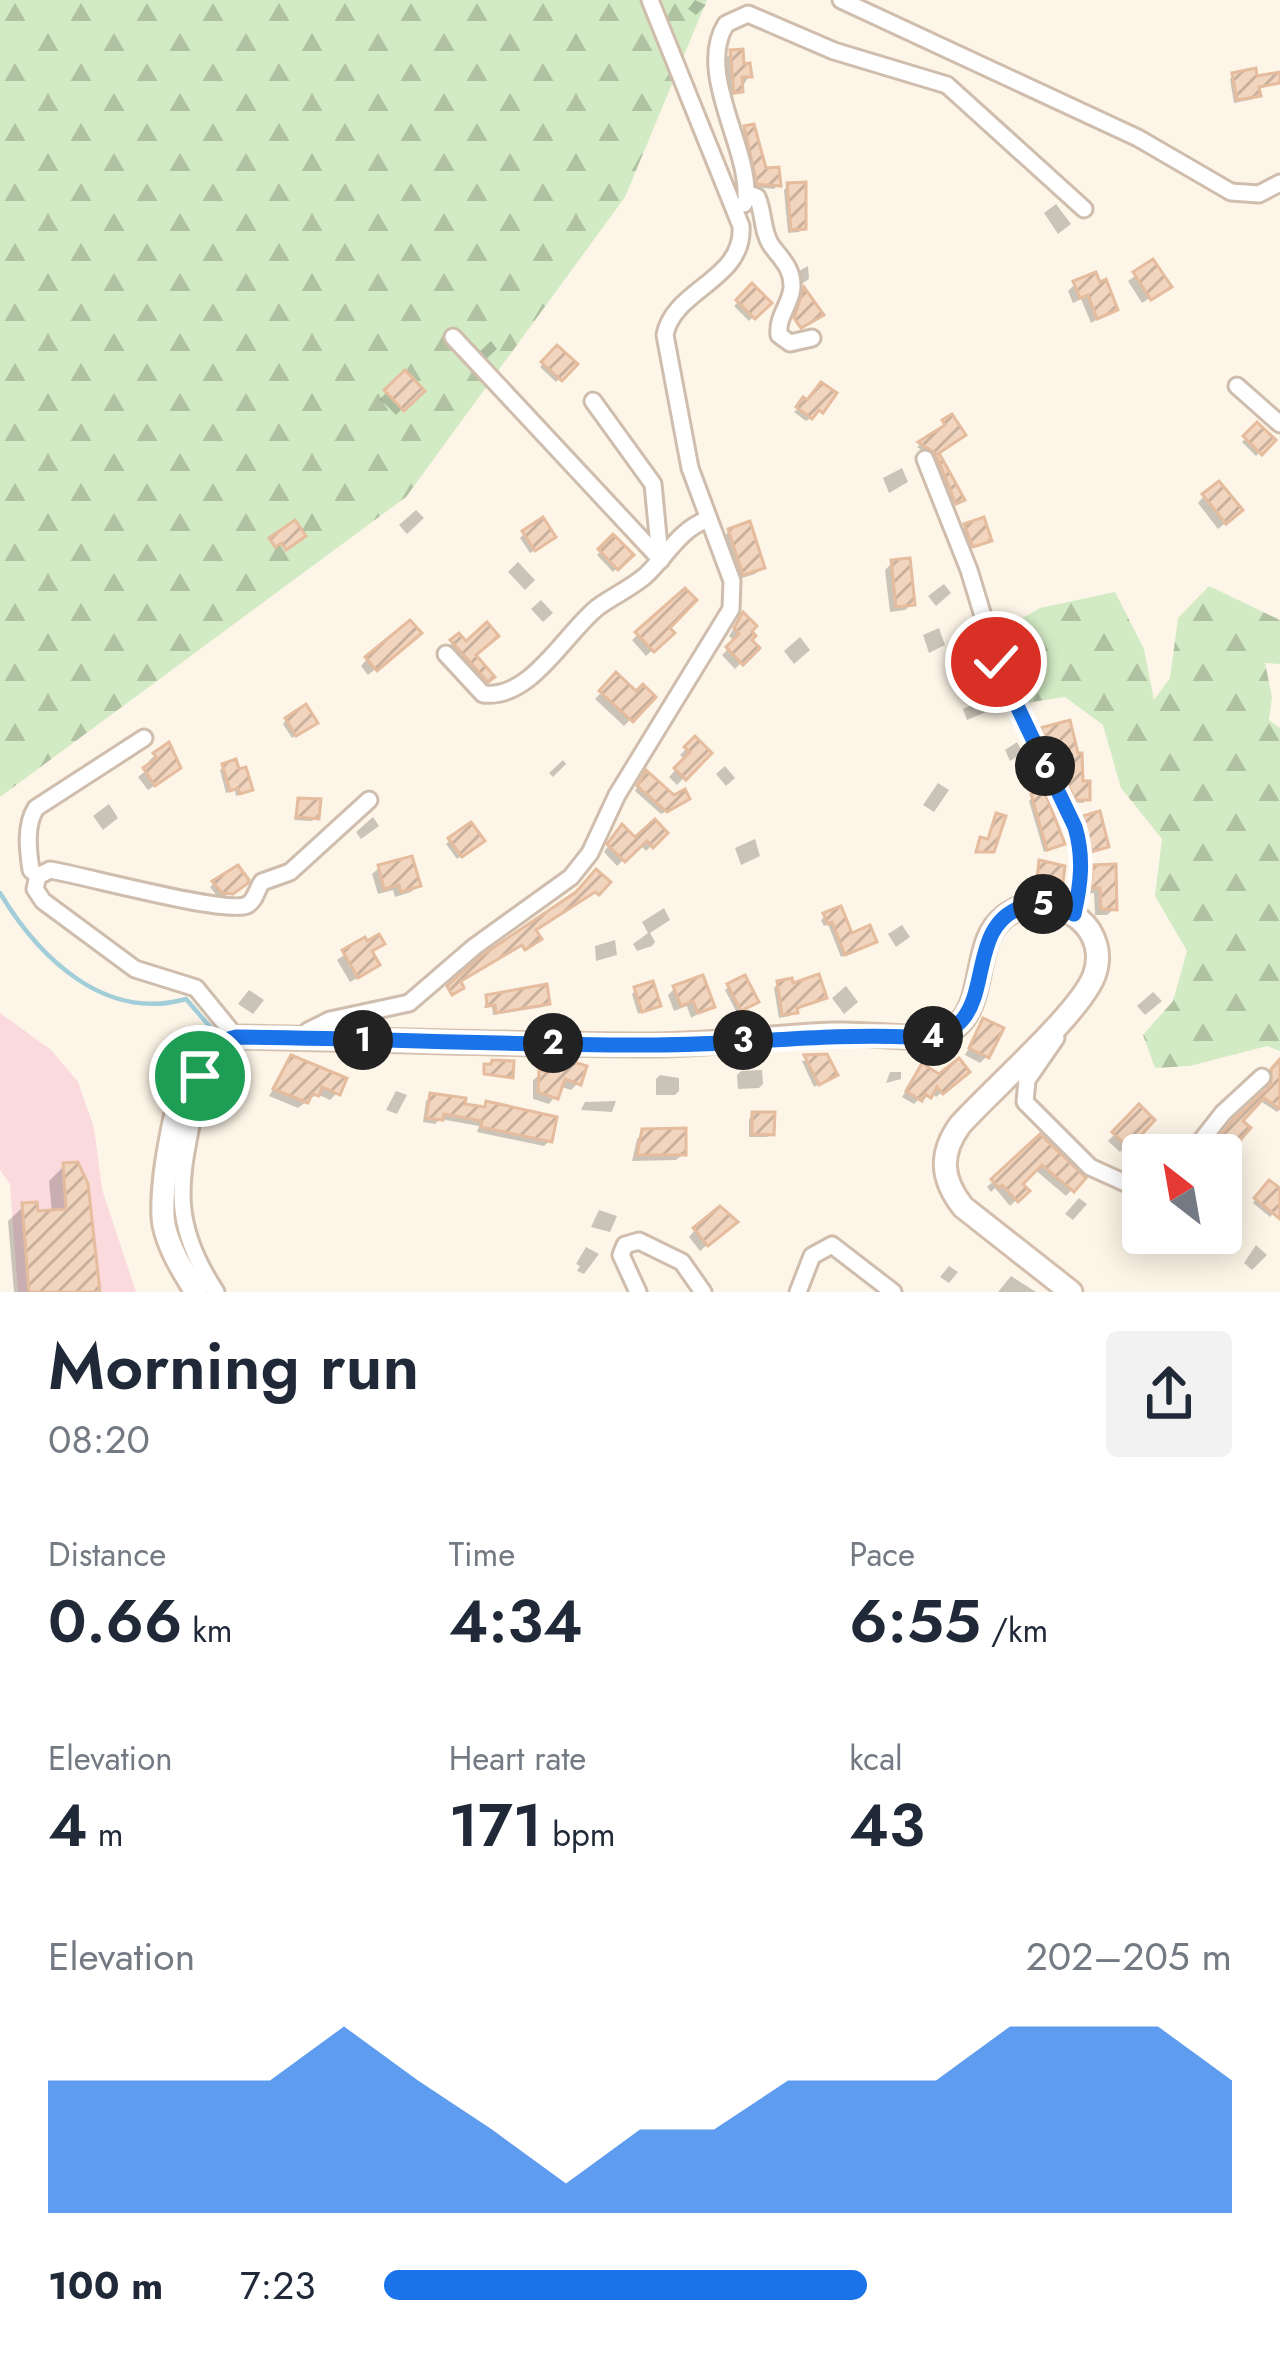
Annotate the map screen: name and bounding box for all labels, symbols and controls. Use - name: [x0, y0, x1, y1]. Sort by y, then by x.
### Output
- pin: [945, 611, 1047, 713]
- icon: check: [963, 629, 1029, 695]
- pin: 6: [1015, 736, 1075, 796]
- text: 6: [1034, 742, 1056, 789]
- pin: 5: [1013, 874, 1073, 934]
- text: 5: [1032, 880, 1054, 927]
- pin: 4: [903, 1006, 963, 1066]
- pin: 1: [333, 1010, 393, 1070]
- pin: 3: [713, 1010, 773, 1070]
- text: 4: [921, 1012, 945, 1059]
- pin: 2: [523, 1013, 583, 1073]
- text: 1: [355, 1016, 371, 1063]
- text: 3: [733, 1016, 753, 1063]
- text: 2: [542, 1019, 564, 1066]
- pin: [149, 1025, 251, 1127]
- icon: arrive: [167, 1043, 233, 1109]
- north arrow: [1122, 1134, 1242, 1254]
- map controls: [1122, 1134, 1242, 1254]
- text: Morning run: [48, 1318, 419, 1414]
- button: share: [1106, 1331, 1232, 1457]
- text: 08:20: [48, 1411, 150, 1468]
- text: Distance: [48, 1531, 166, 1578]
- text: Time: [449, 1531, 515, 1578]
- text: Pace: [849, 1531, 915, 1578]
- text: 0.66: [48, 1578, 182, 1665]
- text: 4:34: [449, 1578, 583, 1665]
- text: 6:55: [849, 1578, 981, 1665]
- text: km: [182, 1607, 232, 1654]
- text: /km: [981, 1607, 1048, 1654]
- text: Elevation: [48, 1735, 172, 1782]
- text: Heart rate: [449, 1735, 586, 1782]
- text: kcal: [849, 1735, 903, 1782]
- text: 4: [48, 1782, 88, 1869]
- text: 171: [449, 1782, 542, 1869]
- text: 43: [849, 1782, 925, 1869]
- text: m: [88, 1811, 123, 1858]
- text: bpm: [542, 1811, 616, 1858]
- text: Elevation: [48, 1928, 195, 1985]
- text: 202–205 m: [1026, 1928, 1232, 1985]
- text: 100 m: [48, 2257, 163, 2314]
- text: 7:23: [240, 2257, 316, 2314]

